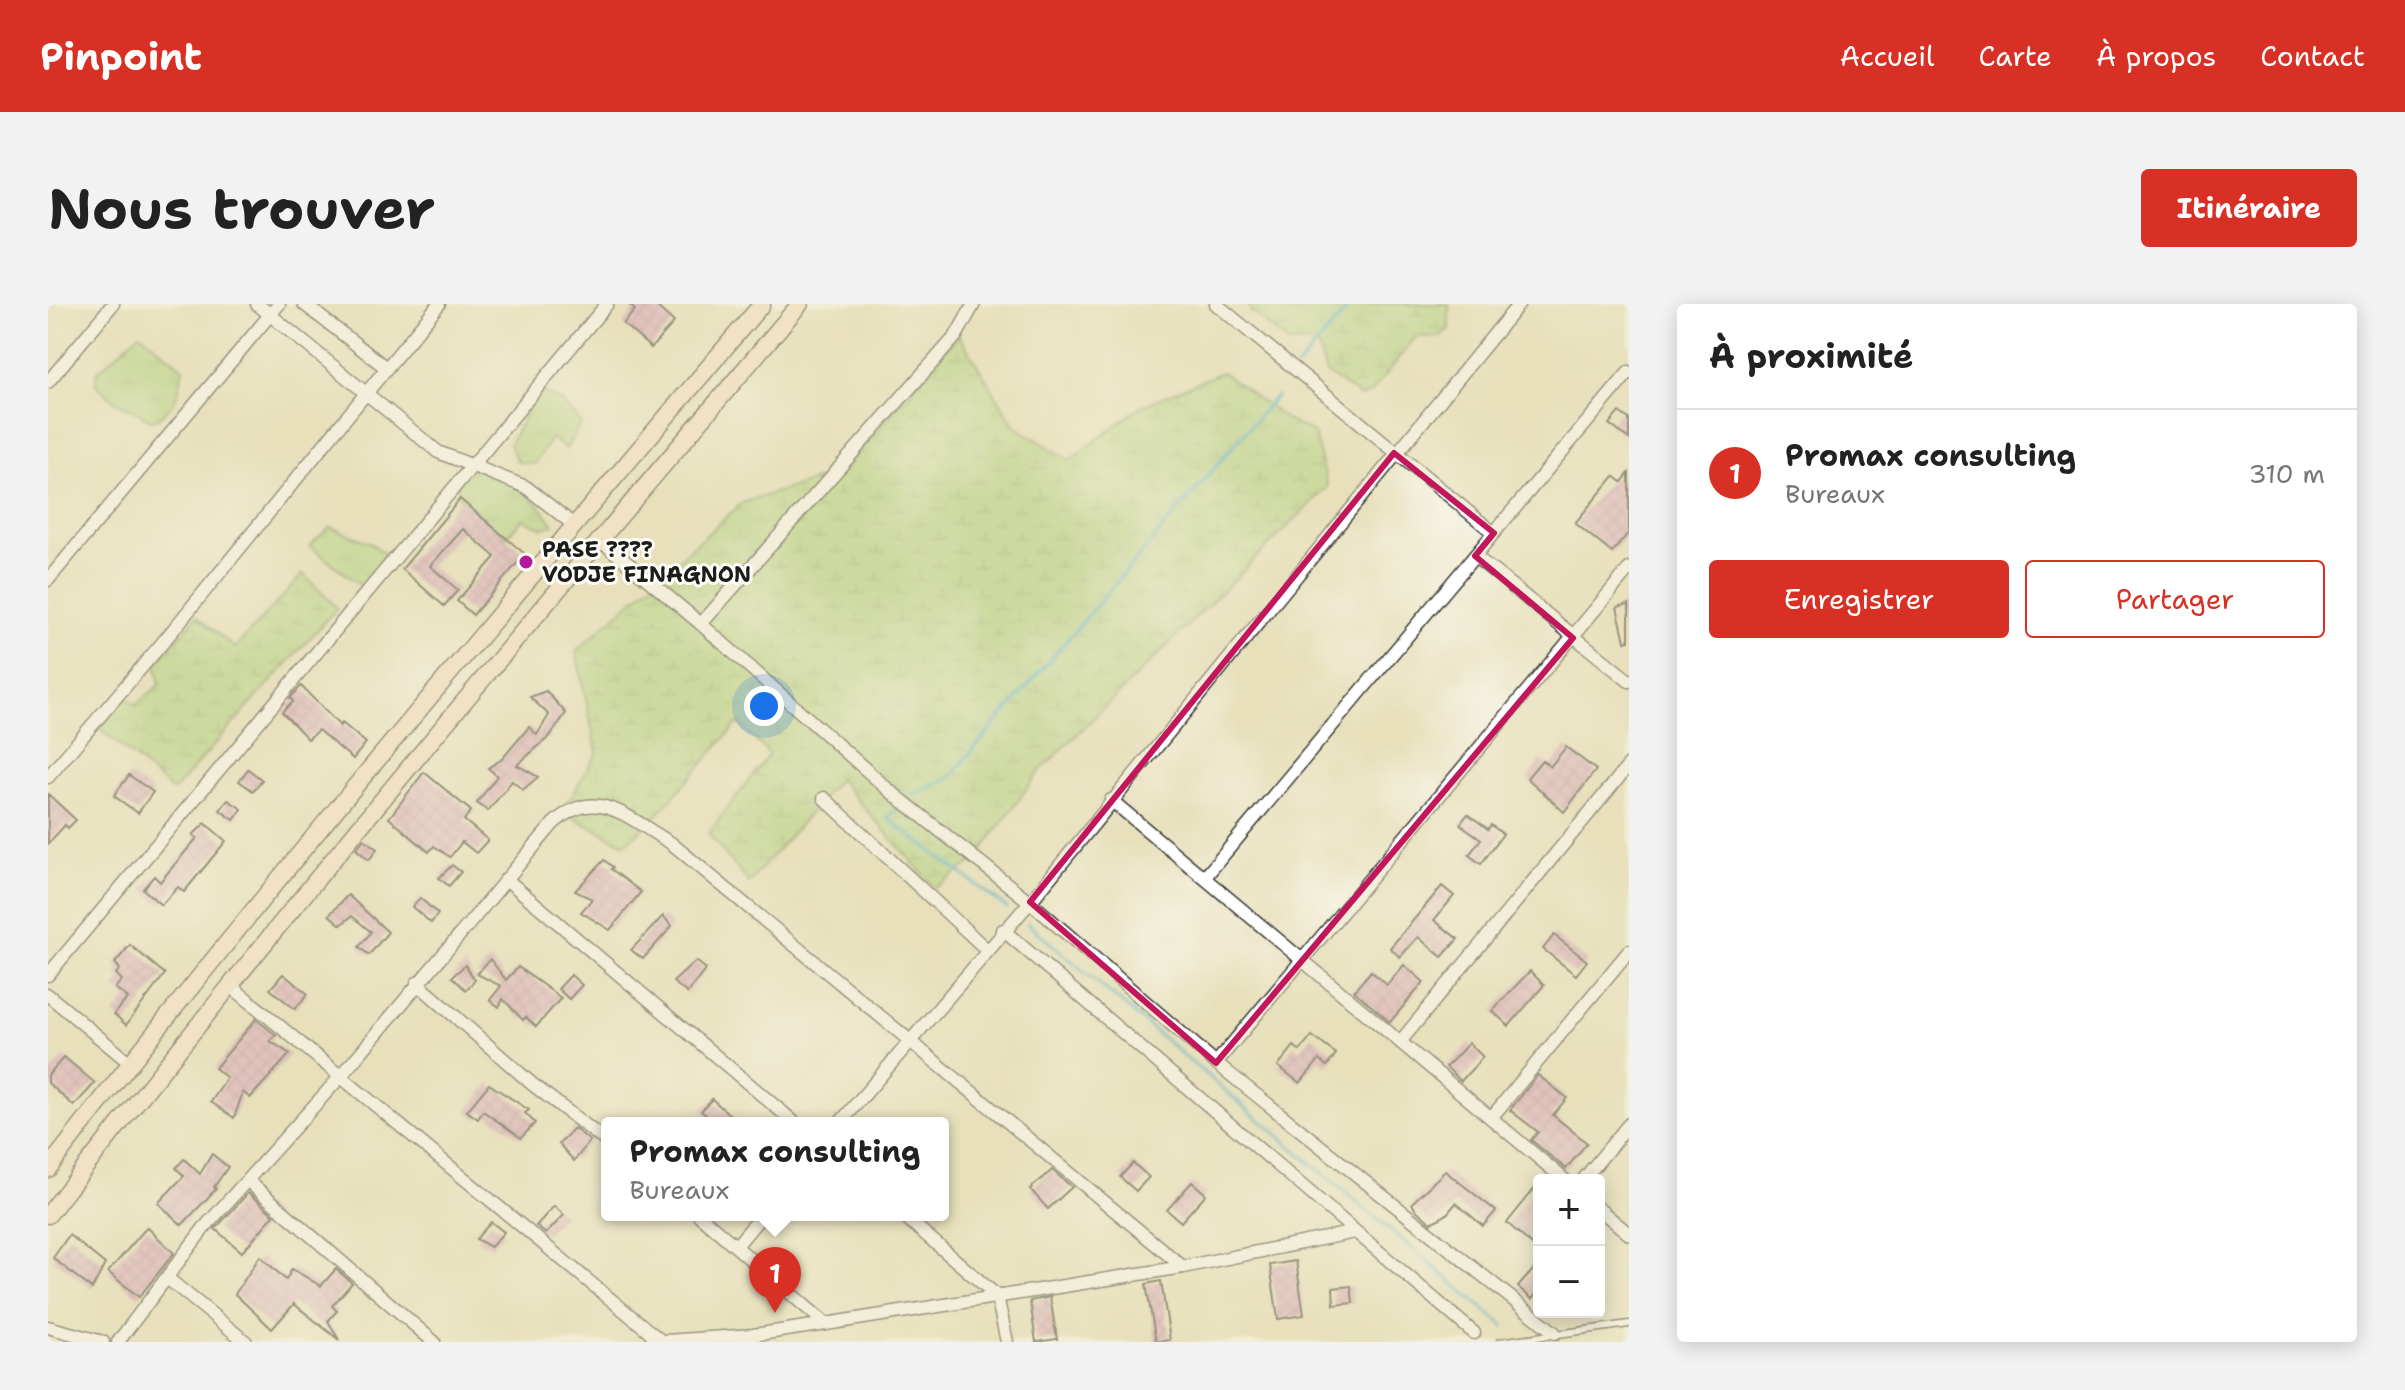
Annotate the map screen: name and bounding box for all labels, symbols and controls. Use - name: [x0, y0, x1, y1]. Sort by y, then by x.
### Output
- text: Pinpoint: [40, 31, 202, 82]
- text: Accueil: [1840, 37, 1934, 75]
- text: Carte: [1978, 37, 2052, 75]
- text: À propos: [2096, 37, 2216, 75]
- text: Contact: [2260, 37, 2365, 75]
- button: Itinéraire: [2141, 169, 2357, 247]
- text: Nous trouver: [48, 171, 435, 246]
- text: À proximité: [1709, 333, 1913, 379]
- text: Promax consulting: [1785, 435, 2076, 476]
- text: 1: [1729, 456, 1741, 491]
- text: 310 m: [2249, 456, 2325, 491]
- text: Bureaux: [1785, 476, 1885, 511]
- place label: PASE ???? VODJE FINAGNON: [542, 535, 751, 589]
- marker: PASE ???? VODJE FINAGNON: [517, 553, 535, 571]
- button: Enregistrer: [1709, 560, 2009, 638]
- button: Partager: [2025, 560, 2325, 638]
- your location: [744, 686, 784, 726]
- popup: [601, 1117, 949, 1221]
- text: Promax consulting: [629, 1131, 921, 1172]
- text: Bureaux: [629, 1172, 729, 1207]
- map controls: [1533, 1174, 1605, 1318]
- button: +: [1533, 1174, 1605, 1246]
- button: −: [1533, 1246, 1605, 1318]
- pin: 1: [749, 1247, 801, 1313]

